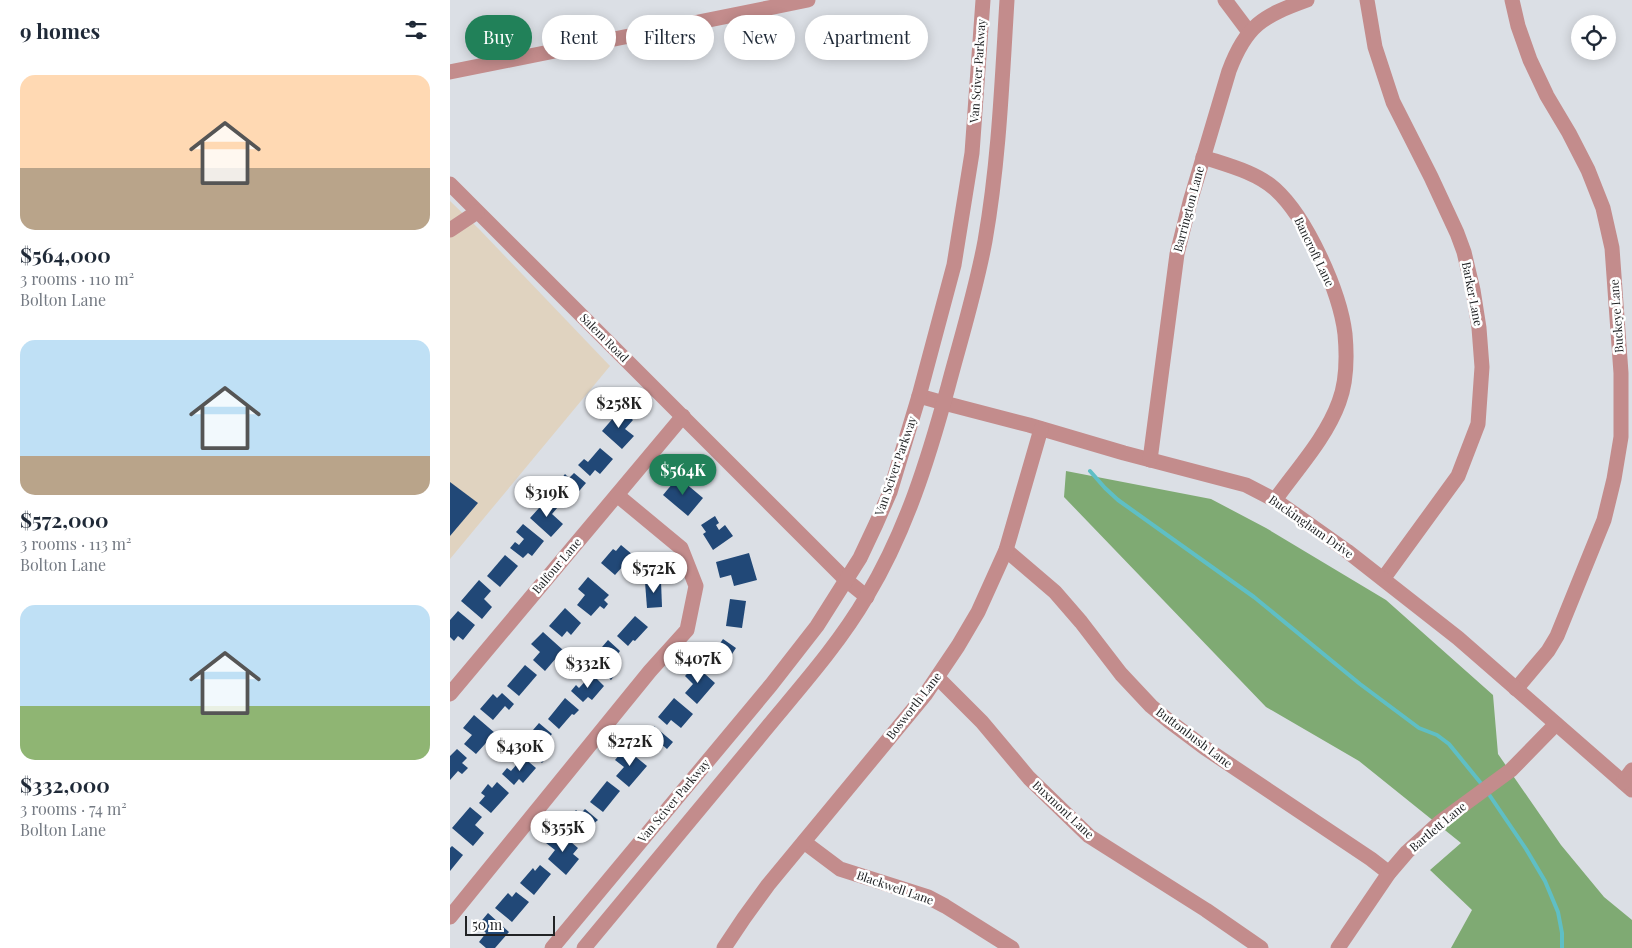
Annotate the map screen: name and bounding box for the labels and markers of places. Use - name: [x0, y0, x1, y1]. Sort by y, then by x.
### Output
- pin: $258K: [584, 386, 654, 429]
- pin: $564K: [648, 454, 718, 496]
- pin: $319K: [512, 476, 582, 518]
- pin: $572K: [619, 552, 689, 594]
- pin: $407K: [663, 642, 733, 684]
- pin: $332K: [553, 646, 623, 689]
- pin: $272K: [595, 724, 665, 767]
- pin: $430K: [485, 730, 555, 772]
- pin: $355K: [528, 810, 598, 853]

